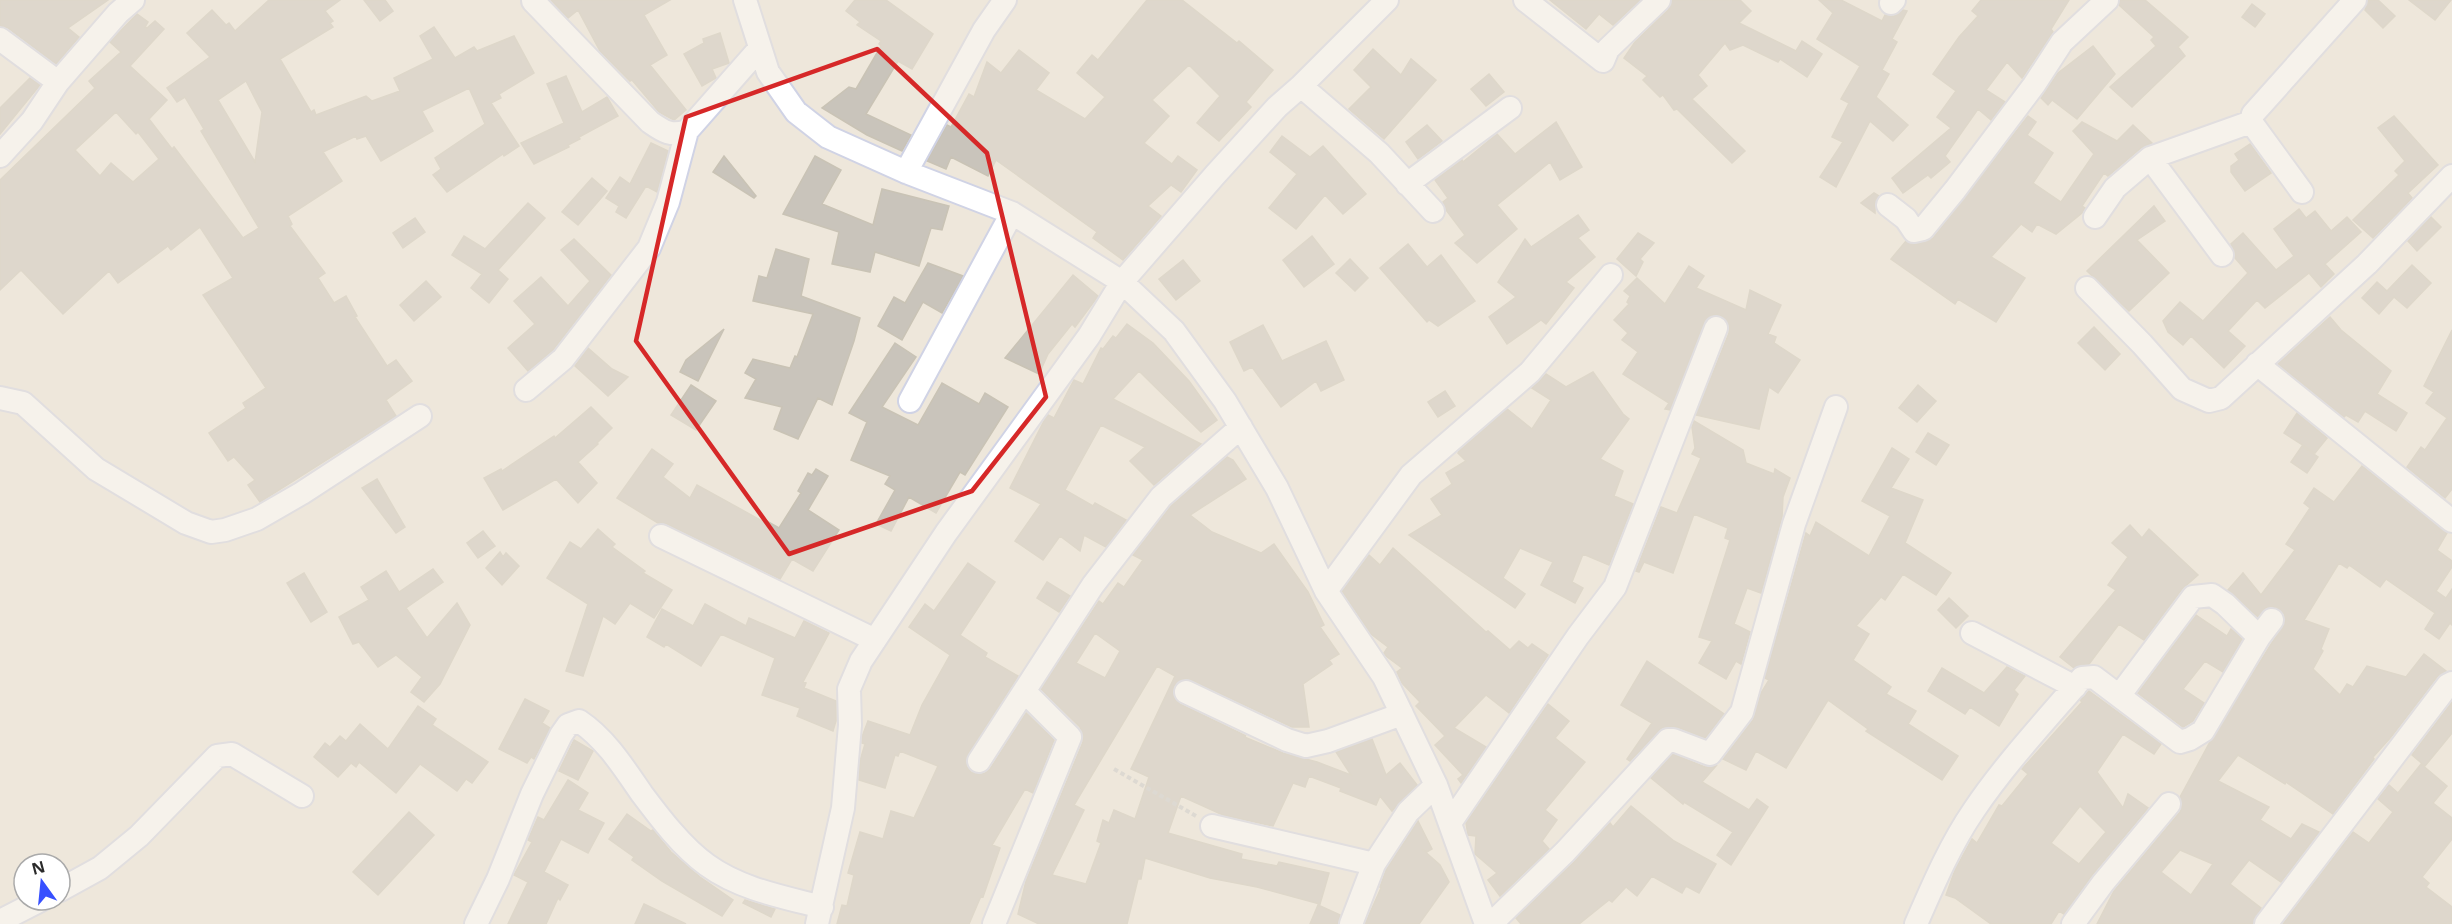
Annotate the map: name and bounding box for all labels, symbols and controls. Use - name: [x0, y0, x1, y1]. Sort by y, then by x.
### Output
- north arrow: [12, 852, 72, 912]
- text: N: [29, 855, 47, 880]

